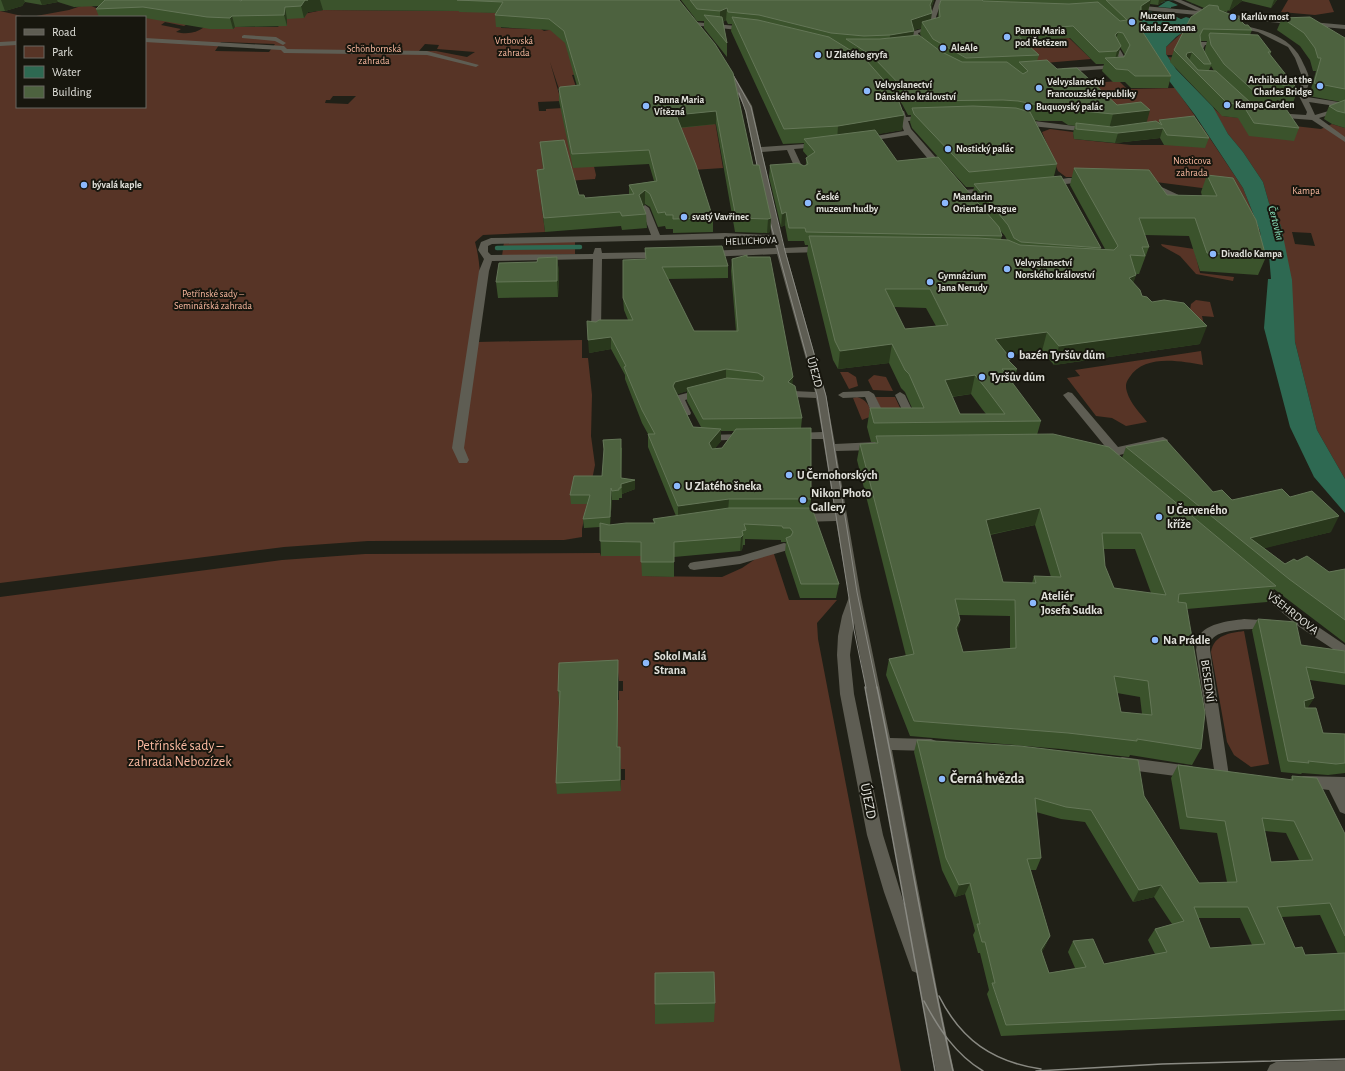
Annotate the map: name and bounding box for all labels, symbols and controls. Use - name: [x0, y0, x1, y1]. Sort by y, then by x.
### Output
- place label: Muzeum Karla Zemana: [1140, 11, 1196, 33]
- marker: Karlův most: [1228, 12, 1238, 22]
- place label: Karlův most: [1241, 12, 1289, 22]
- legend: [16, 16, 146, 108]
- marker: Muzeum Karla Zemana: [1127, 17, 1137, 27]
- text: Road: [52, 26, 76, 38]
- place label: Panna Maria pod Řetězem: [1015, 26, 1067, 48]
- marker: Panna Maria pod Řetězem: [1002, 32, 1012, 42]
- park label: Vrtbovská zahrada: [495, 36, 534, 58]
- marker: AleAle: [938, 43, 948, 53]
- place label: AleAle: [951, 43, 978, 53]
- park label: Schönbornská zahrada: [347, 44, 402, 66]
- text: Park: [52, 46, 73, 58]
- marker: U Zlatého gryfa: [813, 50, 823, 60]
- place label: U Zlatého gryfa: [826, 50, 888, 60]
- text: Water: [52, 66, 81, 78]
- place label: Archibald at the Charles Bridge: [1248, 75, 1312, 97]
- place label: Velvyslanectví Francouzské republiky: [1047, 77, 1137, 99]
- place label: Velvyslanectví Dánského království: [875, 80, 956, 102]
- marker: Archibald at the Charles Bridge: [1315, 81, 1325, 91]
- marker: Velvyslanectví Francouzské republiky: [1034, 83, 1044, 93]
- text: Building: [52, 86, 92, 98]
- marker: Velvyslanectví Dánského království: [862, 86, 872, 96]
- place label: Panna Maria Vítězná: [654, 95, 705, 117]
- marker: Kampa Garden: [1222, 100, 1232, 110]
- place label: Kampa Garden: [1235, 100, 1294, 110]
- marker: Panna Maria Vítězná: [641, 101, 651, 111]
- marker: Buquoyský palác: [1023, 102, 1033, 112]
- place label: Buquoyský palác: [1036, 102, 1103, 112]
- marker: Nostický palác: [943, 144, 953, 154]
- place label: Nostický palác: [956, 144, 1014, 154]
- park label: Nosticova zahrada: [1173, 156, 1211, 178]
- marker: bývalá kaple: [79, 180, 89, 190]
- place label: bývalá kaple: [92, 180, 142, 190]
- park label: Kampa: [1292, 186, 1320, 196]
- place label: České muzeum hudby: [816, 190, 879, 214]
- place label: Mandarin Oriental Prague: [953, 192, 1017, 214]
- marker: České muzeum hudby: [803, 198, 813, 208]
- marker: Mandarin Oriental Prague: [940, 198, 950, 208]
- water label: Čertovka: [1266, 205, 1286, 242]
- marker: svatý Vavřinec: [679, 212, 689, 222]
- place label: svatý Vavřinec: [692, 212, 749, 222]
- street label: HELLICHOVA: [725, 235, 777, 247]
- marker: Divadlo Kampa: [1208, 249, 1218, 259]
- place label: Divadlo Kampa: [1221, 249, 1282, 259]
- place label: Velvyslanectví Norského království: [1015, 258, 1095, 280]
- marker: Velvyslanectví Norského království: [1002, 264, 1012, 274]
- place label: Gymnázium Jana Nerudy: [938, 271, 988, 293]
- marker: Gymnázium Jana Nerudy: [925, 277, 935, 287]
- park label: Petřínské sady – Seminářská zahrada: [174, 289, 252, 311]
- place label: bazén Tyršův dům: [1019, 349, 1105, 362]
- marker: bazén Tyršův dům: [1006, 350, 1016, 360]
- street label: ÚJEZD: [805, 355, 826, 389]
- place label: Tyršův dům: [990, 371, 1045, 384]
- marker: Tyršův dům: [977, 372, 987, 382]
- place label: U Černohorských: [797, 468, 878, 482]
- marker: U Černohorských: [784, 470, 794, 480]
- place label: U Zlatého šneka: [685, 480, 762, 492]
- marker: U Zlatého šneka: [672, 481, 682, 491]
- place label: Nikon Photo Gallery: [811, 487, 871, 514]
- marker: Nikon Photo Gallery: [798, 495, 808, 505]
- place label: U Červeného kříže: [1167, 503, 1228, 530]
- marker: U Červeného kříže: [1154, 512, 1164, 522]
- street label: VŠEHRDOVA: [1265, 589, 1322, 637]
- place label: Ateliér Josefa Sudka: [1041, 590, 1103, 616]
- marker: Ateliér Josefa Sudka: [1028, 598, 1038, 608]
- place label: Na Prádle: [1163, 634, 1211, 646]
- marker: Na Prádle: [1150, 635, 1160, 645]
- place label: Sokol Malá Strana: [654, 650, 707, 676]
- marker: Sokol Malá Strana: [641, 658, 651, 668]
- street label: BESEDNÍ: [1199, 659, 1218, 704]
- park label: Petřínské sady – zahrada Nebozízek: [128, 739, 232, 769]
- place label: Černá hvězda: [950, 770, 1025, 786]
- marker: Černá hvězda: [937, 774, 947, 784]
- street label: ÚJEZD: [858, 781, 881, 820]

